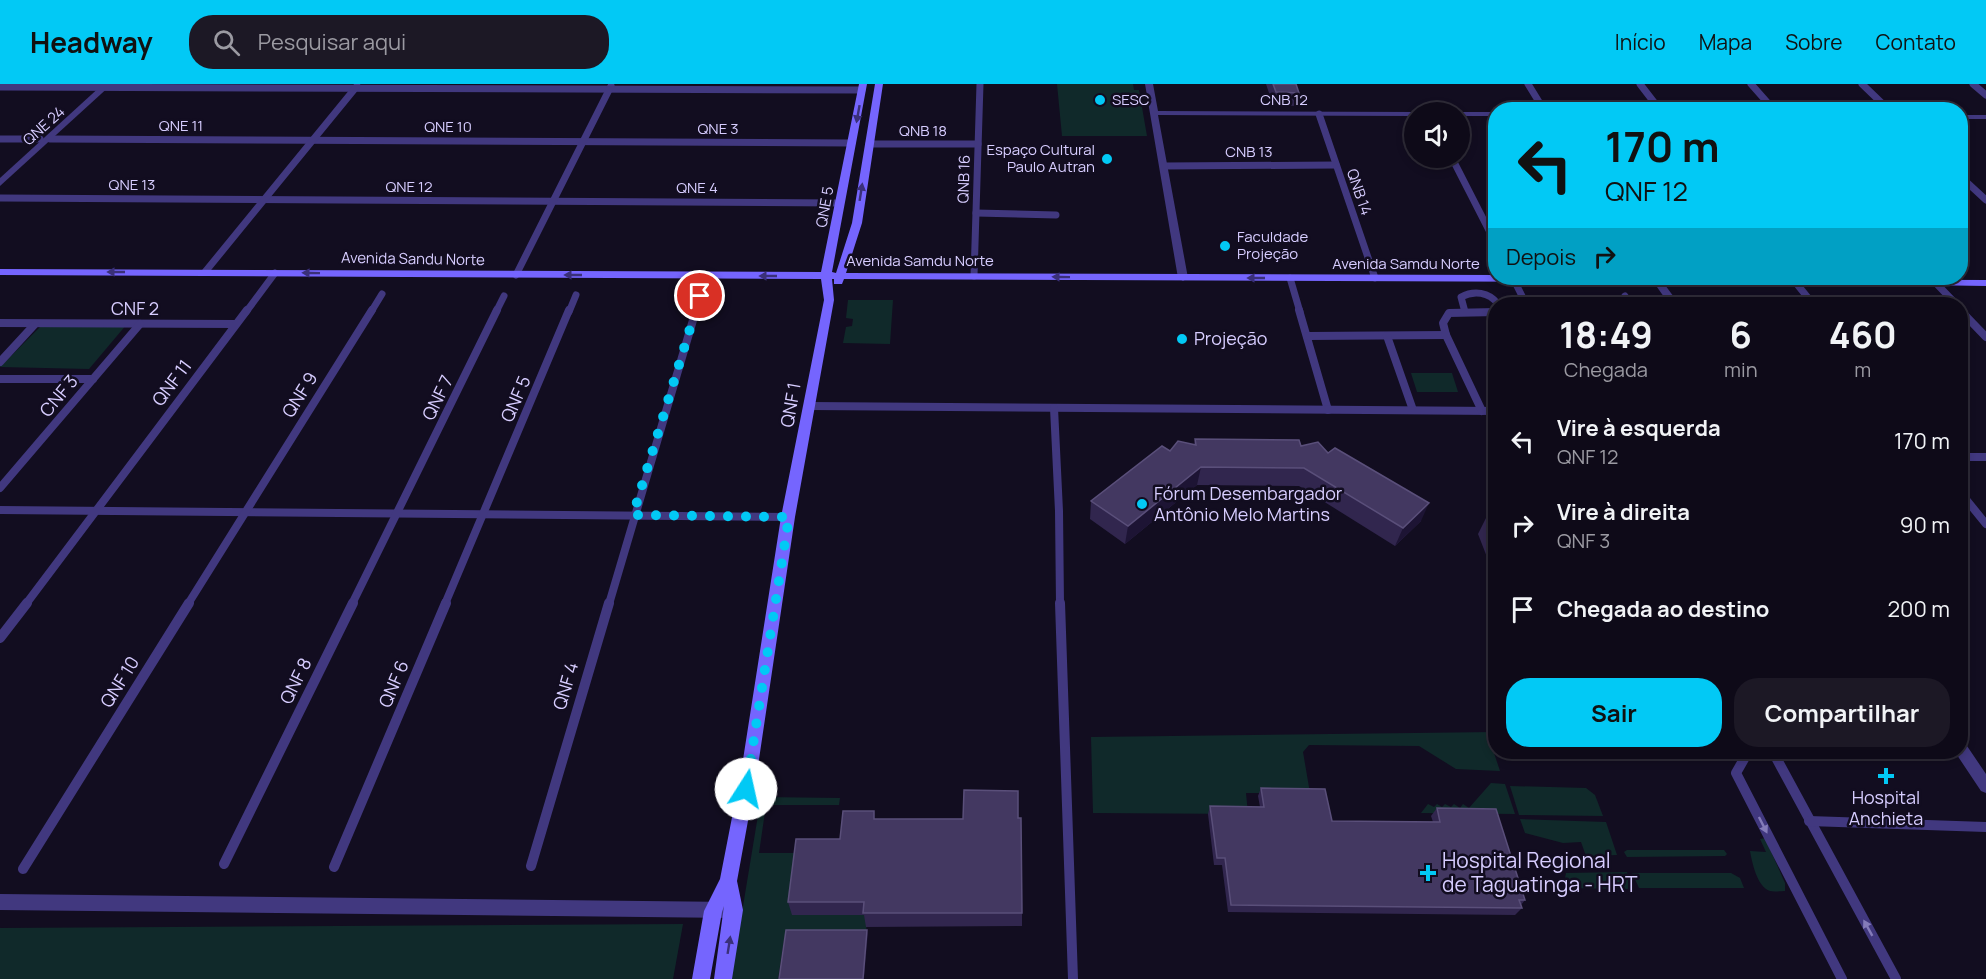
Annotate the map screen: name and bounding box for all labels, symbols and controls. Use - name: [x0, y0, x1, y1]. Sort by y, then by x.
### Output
- search box: [189, 15, 609, 69]
- text: Headway: [30, 23, 153, 61]
- icon: search: [210, 26, 243, 59]
- text: Pesquisar aqui: [258, 27, 406, 57]
- text: Início: [1615, 28, 1666, 56]
- text: Mapa: [1699, 28, 1752, 56]
- text: Sobre: [1785, 28, 1843, 56]
- text: Contato: [1876, 28, 1956, 56]
- place label: SESC: [1112, 89, 1150, 110]
- street label: CNB 12: [1260, 89, 1308, 110]
- marker: SESC: [1093, 93, 1107, 107]
- street label: QNE 24: [18, 101, 69, 150]
- map controls: [1404, 102, 1470, 168]
- button: sound: [1404, 102, 1470, 168]
- one-way arrow: [853, 104, 862, 123]
- street label: QNE 11: [159, 115, 203, 136]
- street label: QNE 10: [424, 116, 472, 137]
- text: 170 m: [1605, 117, 1720, 175]
- street label: QNE 3: [698, 118, 738, 139]
- street label: QNB 18: [899, 120, 947, 141]
- icon: left: [1506, 126, 1584, 204]
- place label: Espaço Cultural Paulo Autran: [986, 139, 1095, 177]
- street label: CNB 13: [1225, 141, 1273, 162]
- marker: Espaço Cultural Paulo Autran: [1100, 152, 1114, 166]
- street label: QNB 16: [952, 154, 975, 204]
- street label: QNB 14: [1342, 166, 1377, 218]
- text: QNF 12: [1605, 172, 1688, 209]
- street label: QNE 13: [109, 174, 155, 195]
- street label: QNE 12: [385, 176, 433, 197]
- street label: QNE 4: [676, 177, 718, 198]
- one-way arrow: [857, 183, 866, 202]
- street label: QNE 5: [811, 185, 838, 229]
- place label: Faculdade Projeção: [1237, 226, 1308, 264]
- marker: Faculdade Projeção: [1218, 239, 1232, 253]
- icon: right: [1588, 240, 1621, 273]
- text: Depois: [1506, 242, 1576, 272]
- street label: Avenida Sandu Norte: [341, 247, 485, 270]
- street label: Avenida Samdu Norte: [846, 250, 994, 271]
- street label: Avenida Samdu Norte: [1332, 253, 1480, 274]
- one-way arrow: [106, 267, 125, 277]
- one-way arrow: [301, 268, 320, 278]
- one-way arrow: [563, 270, 582, 280]
- pin: [674, 270, 725, 321]
- one-way arrow: [758, 271, 777, 281]
- one-way arrow: [1051, 272, 1070, 281]
- one-way arrow: [1246, 273, 1265, 283]
- icon: arrive: [683, 279, 716, 312]
- street label: CNF 2: [111, 296, 159, 320]
- text: 18:49: [1559, 310, 1653, 359]
- text: 6: [1730, 310, 1752, 359]
- text: 460: [1829, 310, 1897, 359]
- place label: Projeção: [1194, 326, 1267, 350]
- marker: Projeção: [1175, 332, 1189, 346]
- street label: QNF 11: [146, 354, 196, 410]
- text: Chegada: [1564, 356, 1648, 383]
- text: min: [1724, 356, 1758, 383]
- text: m: [1854, 356, 1871, 383]
- street label: QNF 9: [276, 367, 322, 422]
- street label: CNF 3: [34, 369, 83, 421]
- street label: QNF 7: [416, 371, 458, 424]
- street label: QNF 5: [495, 372, 536, 426]
- street label: QNF 1: [774, 381, 806, 429]
- text: Vire à esquerda: [1557, 413, 1721, 443]
- icon: left: [1506, 425, 1539, 458]
- text: 170 m: [1894, 426, 1950, 456]
- text: QNF 12: [1557, 443, 1618, 470]
- place label: Fórum Desembargador Antônio Melo Martins: [1154, 481, 1343, 526]
- marker: Fórum Desembargador Antônio Melo Martins: [1135, 497, 1149, 511]
- text: Vire à direita: [1557, 497, 1690, 527]
- icon: right: [1506, 509, 1539, 542]
- text: 90 m: [1900, 510, 1950, 540]
- text: QNF 3: [1557, 527, 1610, 554]
- icon: arrive: [1506, 593, 1539, 626]
- text: Chegada ao destino: [1557, 594, 1769, 624]
- text: 200 m: [1888, 594, 1950, 624]
- street label: QNF 10: [94, 651, 144, 712]
- street label: QNF 8: [274, 654, 317, 708]
- street label: QNF 6: [372, 656, 414, 711]
- street label: QNF 4: [547, 659, 583, 712]
- button: Sair: [1506, 678, 1722, 747]
- button: Compartilhar: [1734, 678, 1950, 747]
- position arrow: [714, 757, 778, 821]
- marker: Hospital Anchieta: [1877, 767, 1895, 785]
- place label: Hospital Anchieta: [1849, 785, 1923, 830]
- one-way arrow: [1758, 817, 1768, 834]
- place label: Hospital Regional de Taguatinga - HRT: [1442, 846, 1638, 898]
- marker: Hospital Regional de Taguatinga - HRT: [1419, 864, 1437, 882]
- one-way arrow: [1863, 919, 1873, 936]
- one-way arrow: [725, 935, 734, 954]

